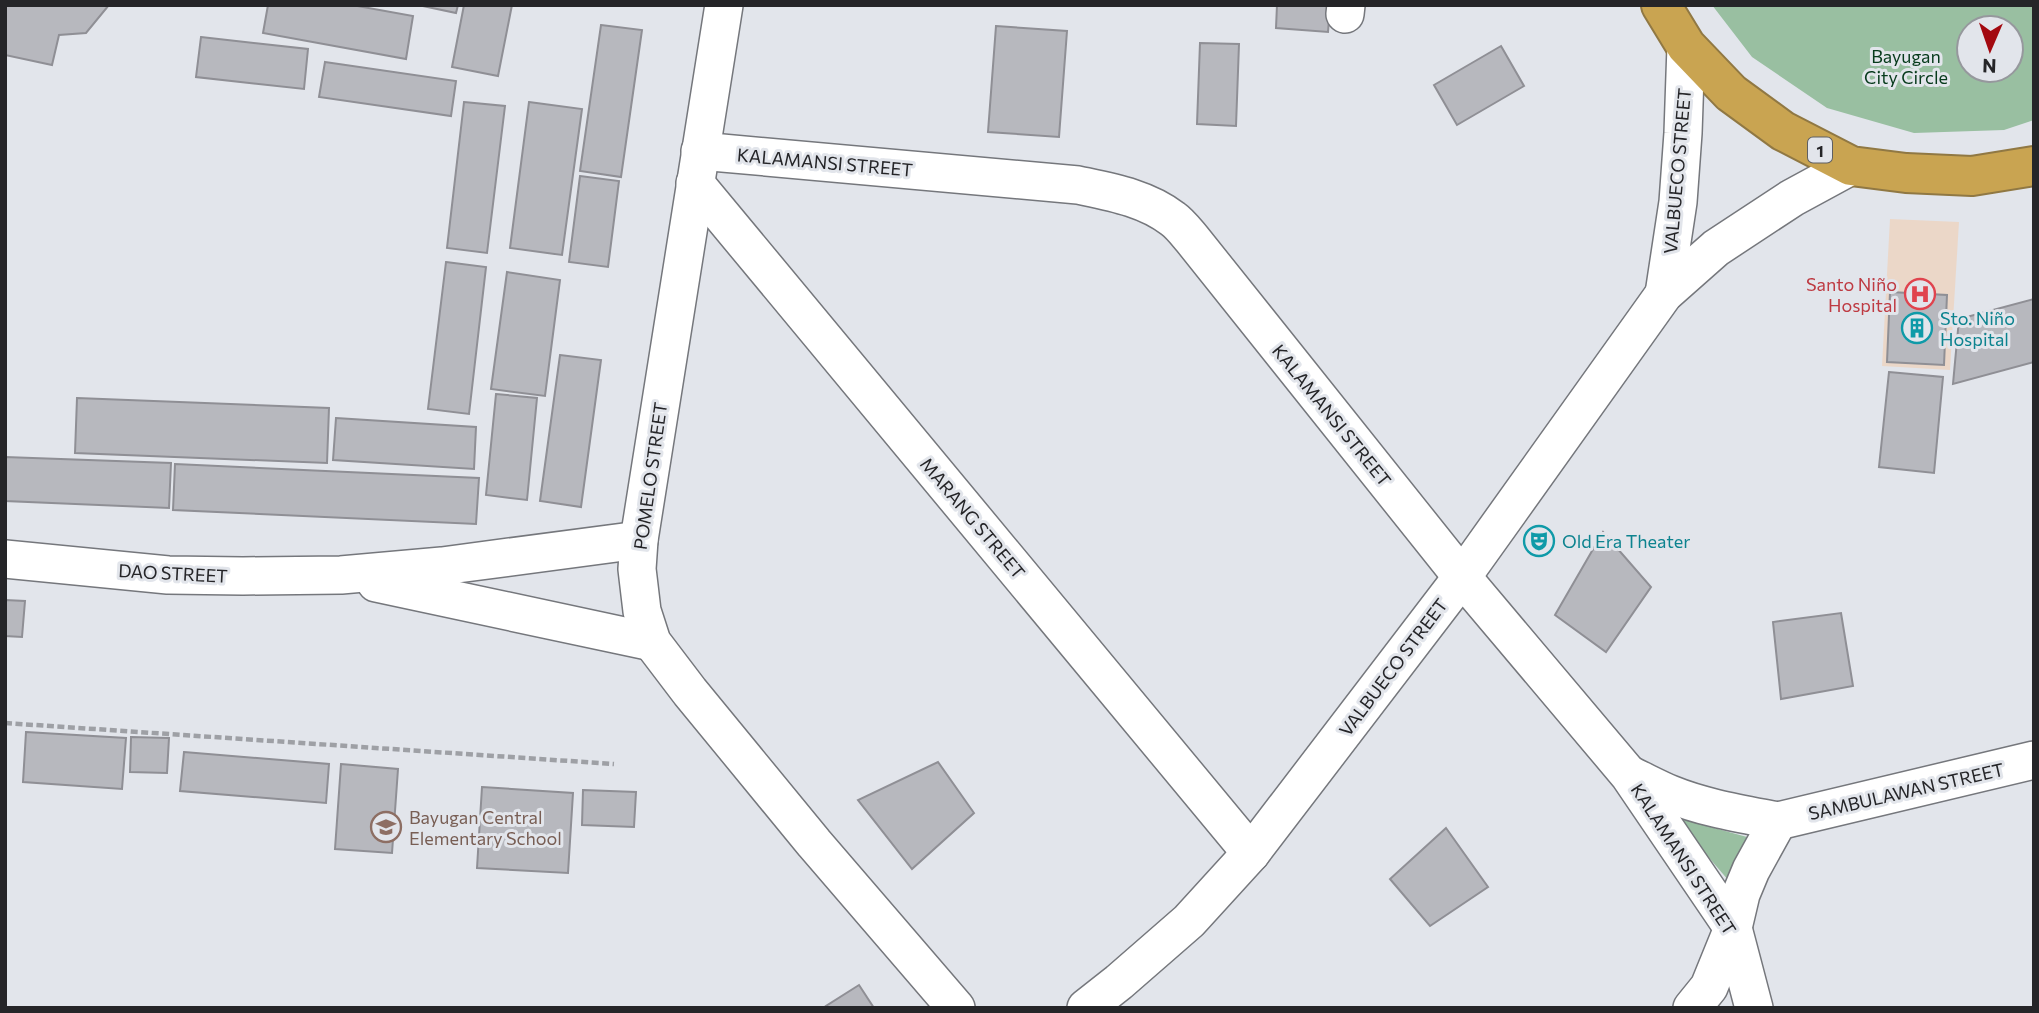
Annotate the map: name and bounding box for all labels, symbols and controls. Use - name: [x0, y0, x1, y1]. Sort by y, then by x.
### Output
- north arrow: [1955, 14, 2025, 84]
- park label: Bayugan City Circle: [1864, 45, 1948, 88]
- text: N: [1982, 55, 1997, 78]
- street label: VALBUECO STREET: [1659, 87, 1695, 255]
- road number: 1: [1808, 138, 1832, 162]
- street label: KALAMANSI STREET: [736, 143, 914, 181]
- place label: Santo Niño Hospital: [1806, 273, 1897, 316]
- hospital icon: Santo Niño Hospital: [1903, 277, 1937, 311]
- place label: Sto. Niño Hospital: [1940, 307, 2015, 350]
- building icon: Sto. Niño Hospital: [1900, 311, 1934, 345]
- street label: KALAMANSI STREET: [1268, 340, 1396, 490]
- street label: POMELO STREET: [629, 401, 671, 551]
- street label: MARANG STREET: [916, 453, 1030, 583]
- theatre icon: Old Era Theater: [1522, 524, 1556, 558]
- place label: Old Era Theater: [1562, 530, 1690, 552]
- street label: DAO STREET: [118, 559, 228, 587]
- street label: VALBUECO STREET: [1334, 594, 1452, 740]
- street label: SAMBULAWAN STREET: [1806, 758, 2006, 824]
- street label: KALAMANSI STREET: [1627, 779, 1741, 939]
- place label: Bayugan Central Elementary School: [409, 806, 562, 849]
- school or university icon: Bayugan Central Elementary School: [369, 810, 403, 844]

